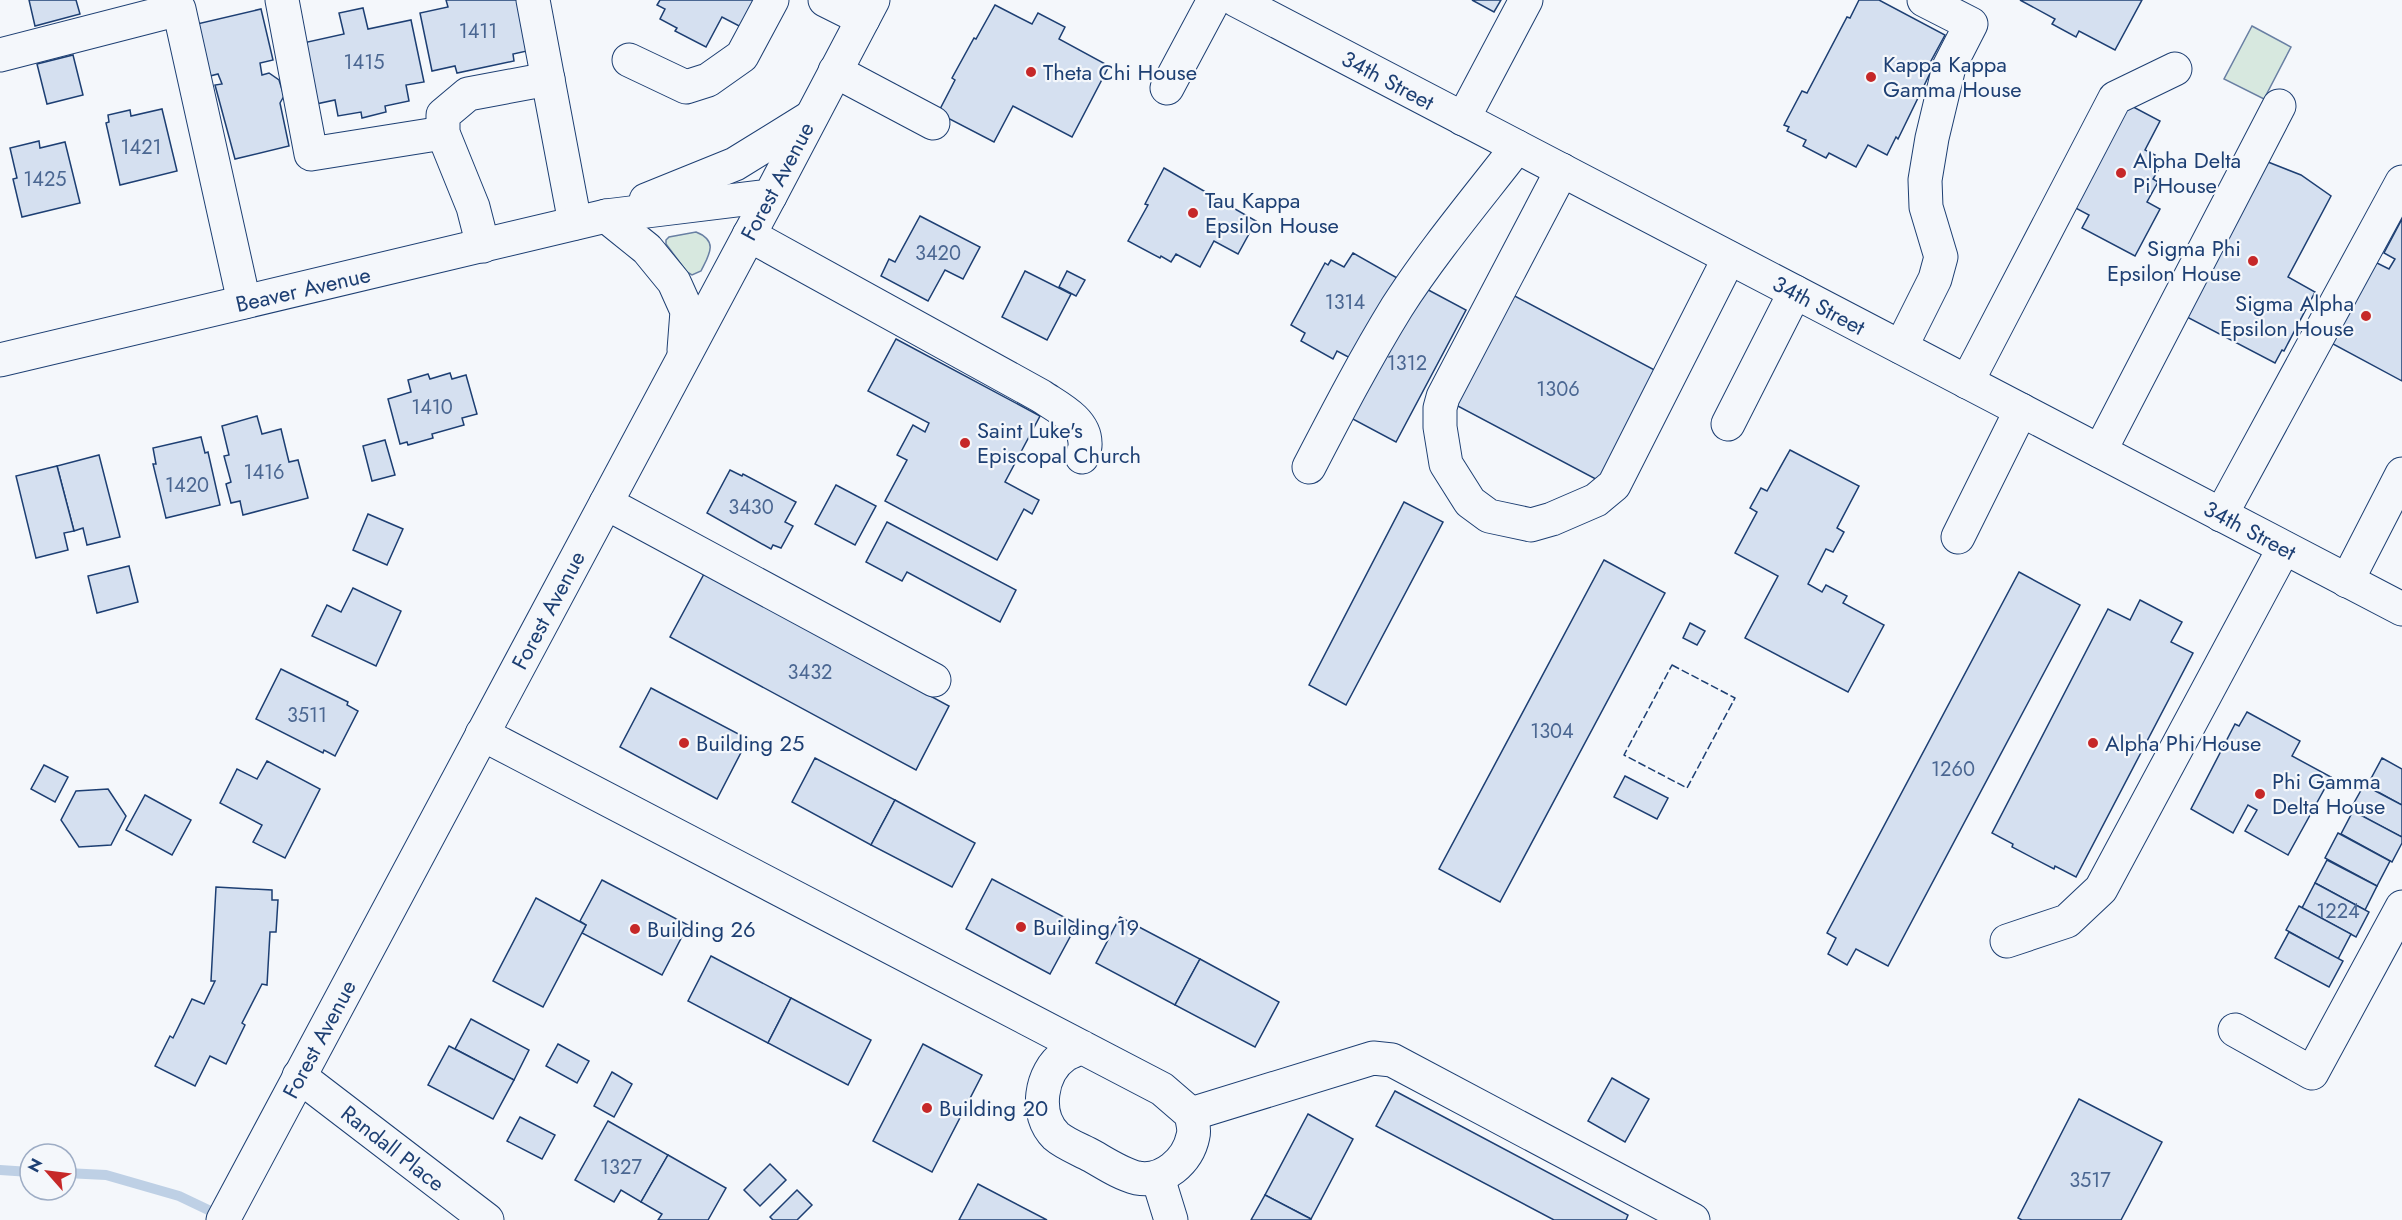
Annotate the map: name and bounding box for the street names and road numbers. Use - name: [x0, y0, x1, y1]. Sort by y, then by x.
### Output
- street label: 34th Street: [1336, 42, 1441, 118]
- street label: Forest Avenue: [732, 116, 822, 246]
- street label: Beaver Avenue: [232, 258, 374, 320]
- street label: 34th Street: [1767, 267, 1872, 343]
- street label: 34th Street: [2198, 492, 2303, 568]
- street label: Forest Avenue: [503, 545, 593, 675]
- street label: Forest Avenue: [274, 974, 364, 1104]
- street label: Randall Place: [334, 1097, 452, 1199]

